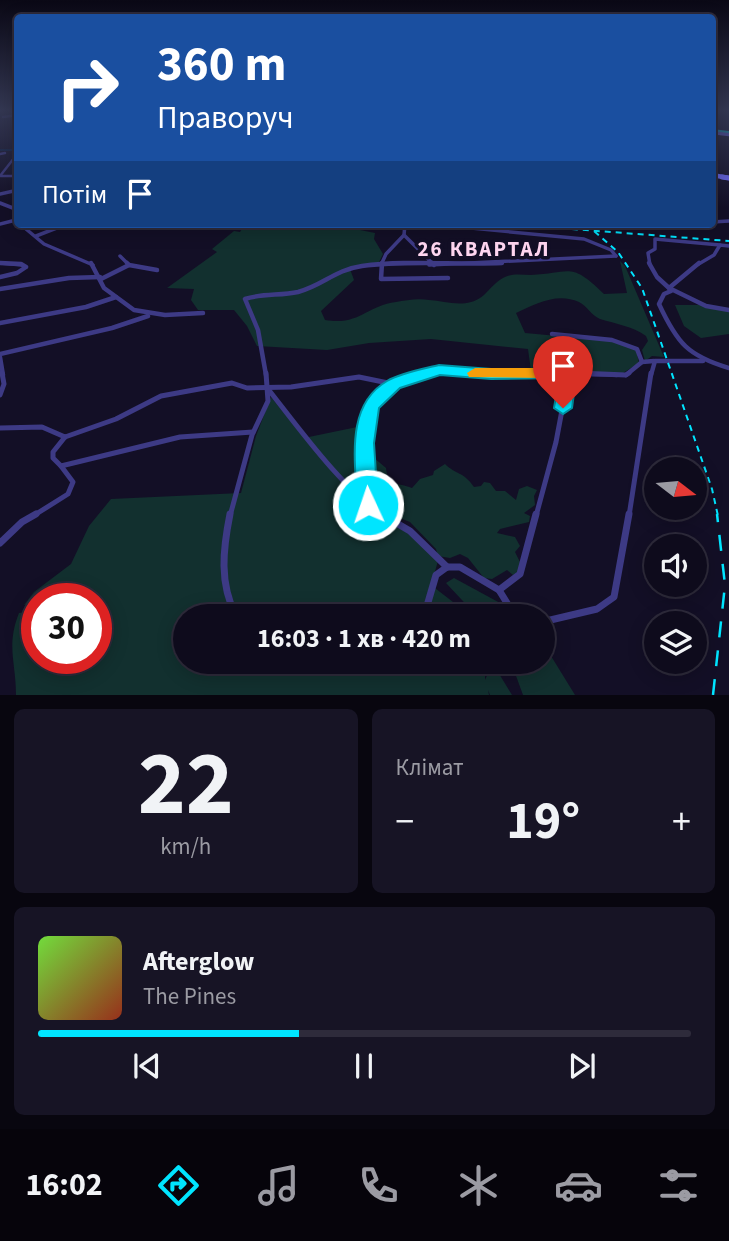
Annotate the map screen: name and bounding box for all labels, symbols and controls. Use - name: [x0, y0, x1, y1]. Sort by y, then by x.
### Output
- text: 360 m: [157, 30, 286, 100]
- icon: right: [42, 42, 133, 133]
- text: Праворуч: [157, 95, 294, 141]
- icon: arrive: [121, 175, 159, 213]
- text: Потім: [42, 176, 107, 213]
- district label: 26 КВАРТАЛ: [417, 234, 551, 264]
- pin: [533, 336, 593, 408]
- icon: arrive: [544, 347, 582, 385]
- north arrow: [644, 457, 707, 520]
- map controls: [644, 457, 707, 674]
- position arrow: [331, 468, 405, 542]
- button: sound: [644, 534, 707, 597]
- speed limit sign: 30: [21, 583, 112, 674]
- button: layers: [644, 611, 707, 674]
- text: 16:03 · 1 хв · 420 m: [257, 620, 471, 657]
- text: 22: [138, 720, 234, 849]
- text: Клімат: [396, 751, 464, 784]
- text: 19°: [506, 785, 580, 859]
- text: −: [396, 795, 414, 849]
- text: +: [672, 795, 691, 849]
- text: km/h: [160, 830, 211, 863]
- text: Afterglow: [143, 943, 254, 980]
- text: The Pines: [143, 980, 236, 1013]
- icon: previous: [128, 1047, 166, 1085]
- icon: pause: [345, 1047, 383, 1085]
- icon: next: [563, 1047, 601, 1085]
- icon: directions: [154, 1161, 203, 1210]
- icon: music: [254, 1161, 303, 1210]
- icon: phone: [354, 1161, 403, 1210]
- icon: climate: [454, 1161, 503, 1210]
- icon: car: [554, 1161, 603, 1210]
- icon: filters: [654, 1161, 703, 1210]
- text: 16:02: [26, 1162, 103, 1208]

